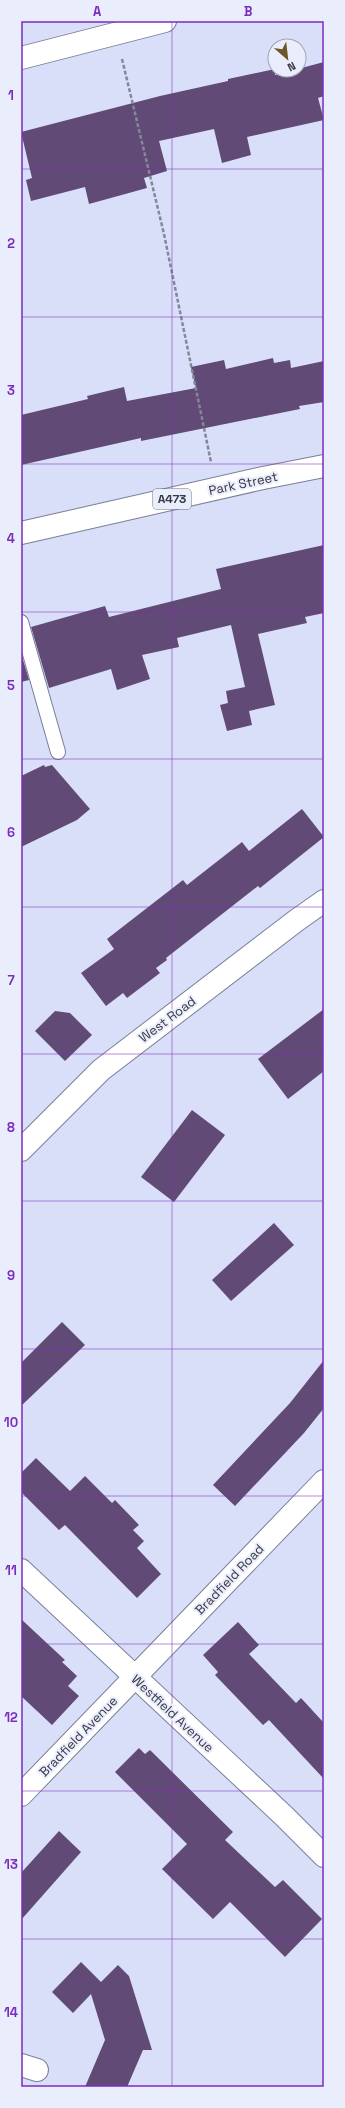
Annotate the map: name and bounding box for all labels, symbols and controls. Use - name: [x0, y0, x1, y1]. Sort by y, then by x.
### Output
- text: A: [93, 3, 102, 20]
- text: B: [244, 3, 253, 20]
- north arrow: [267, 38, 307, 78]
- text: N: [285, 59, 298, 75]
- text: 1: [8, 87, 14, 104]
- text: 2: [7, 235, 15, 252]
- text: 3: [7, 382, 15, 399]
- street label: Park Street: [207, 468, 279, 499]
- road number: A473: [153, 489, 191, 509]
- text: 4: [7, 530, 15, 547]
- text: 5: [7, 677, 15, 694]
- text: 6: [7, 824, 15, 841]
- text: 7: [7, 972, 15, 989]
- street label: West Road: [135, 993, 199, 1046]
- text: 8: [7, 1119, 15, 1136]
- text: 9: [7, 1267, 15, 1284]
- text: 10: [4, 1414, 18, 1431]
- street label: Bradfield Road: [191, 1540, 267, 1618]
- text: 11: [5, 1562, 17, 1579]
- street label: Westfield Avenue: [128, 1671, 217, 1756]
- street label: Bradfield Avenue: [35, 1692, 121, 1780]
- text: 12: [4, 1709, 18, 1726]
- text: 13: [4, 1856, 18, 1873]
- text: 14: [4, 2004, 18, 2021]

